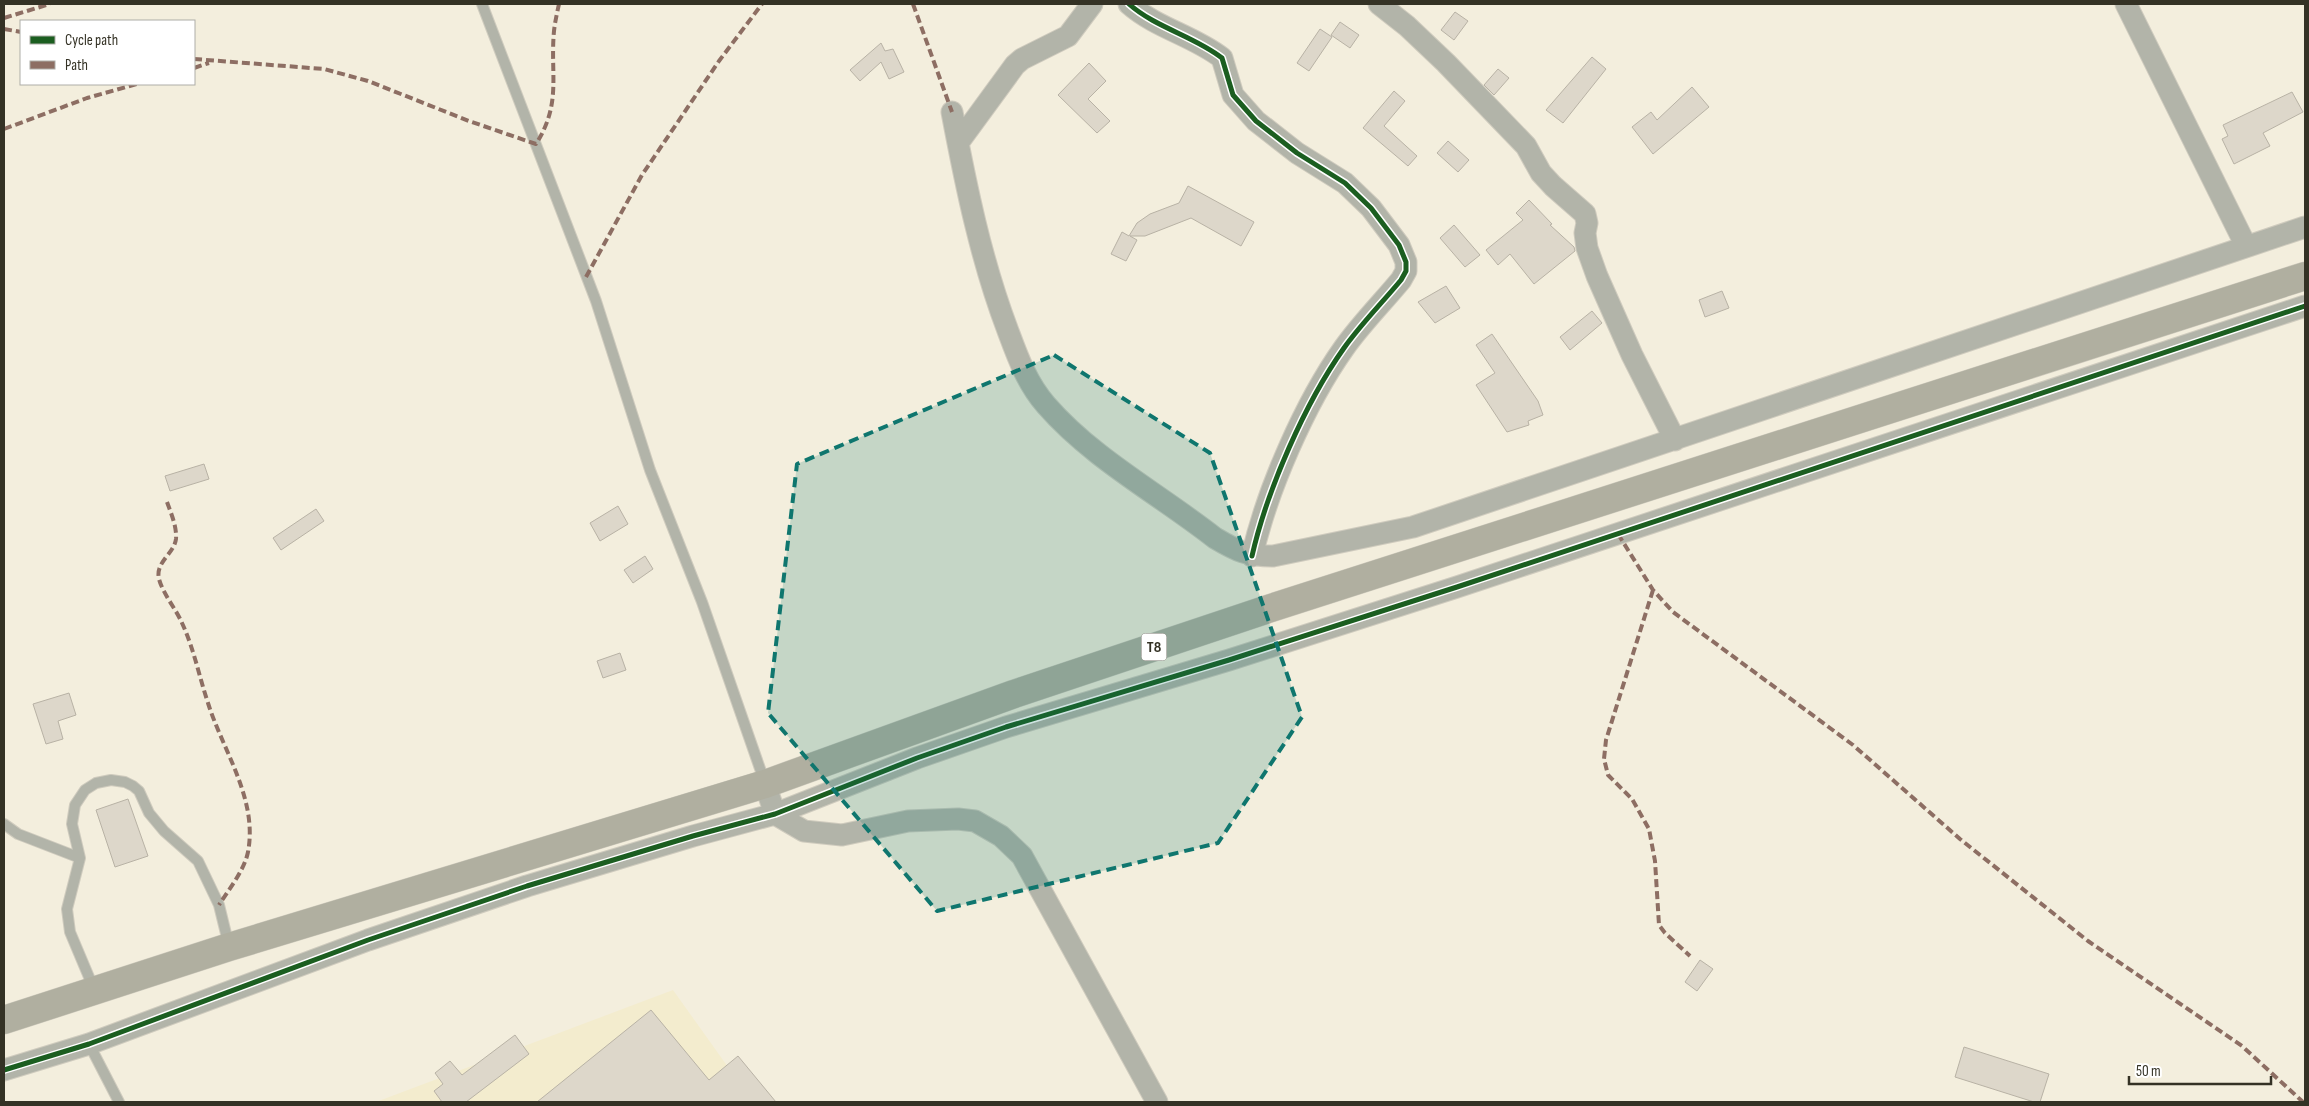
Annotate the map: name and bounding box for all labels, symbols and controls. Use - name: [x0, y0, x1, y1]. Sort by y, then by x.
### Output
- legend: [20, 20, 195, 85]
- text: Cycle path: [65, 31, 118, 50]
- text: Path: [65, 56, 88, 75]
- road number: T8: [1142, 634, 1166, 660]
- scale bar: [2129, 1054, 2272, 1086]
- text: 50 m: [2136, 1062, 2161, 1081]

